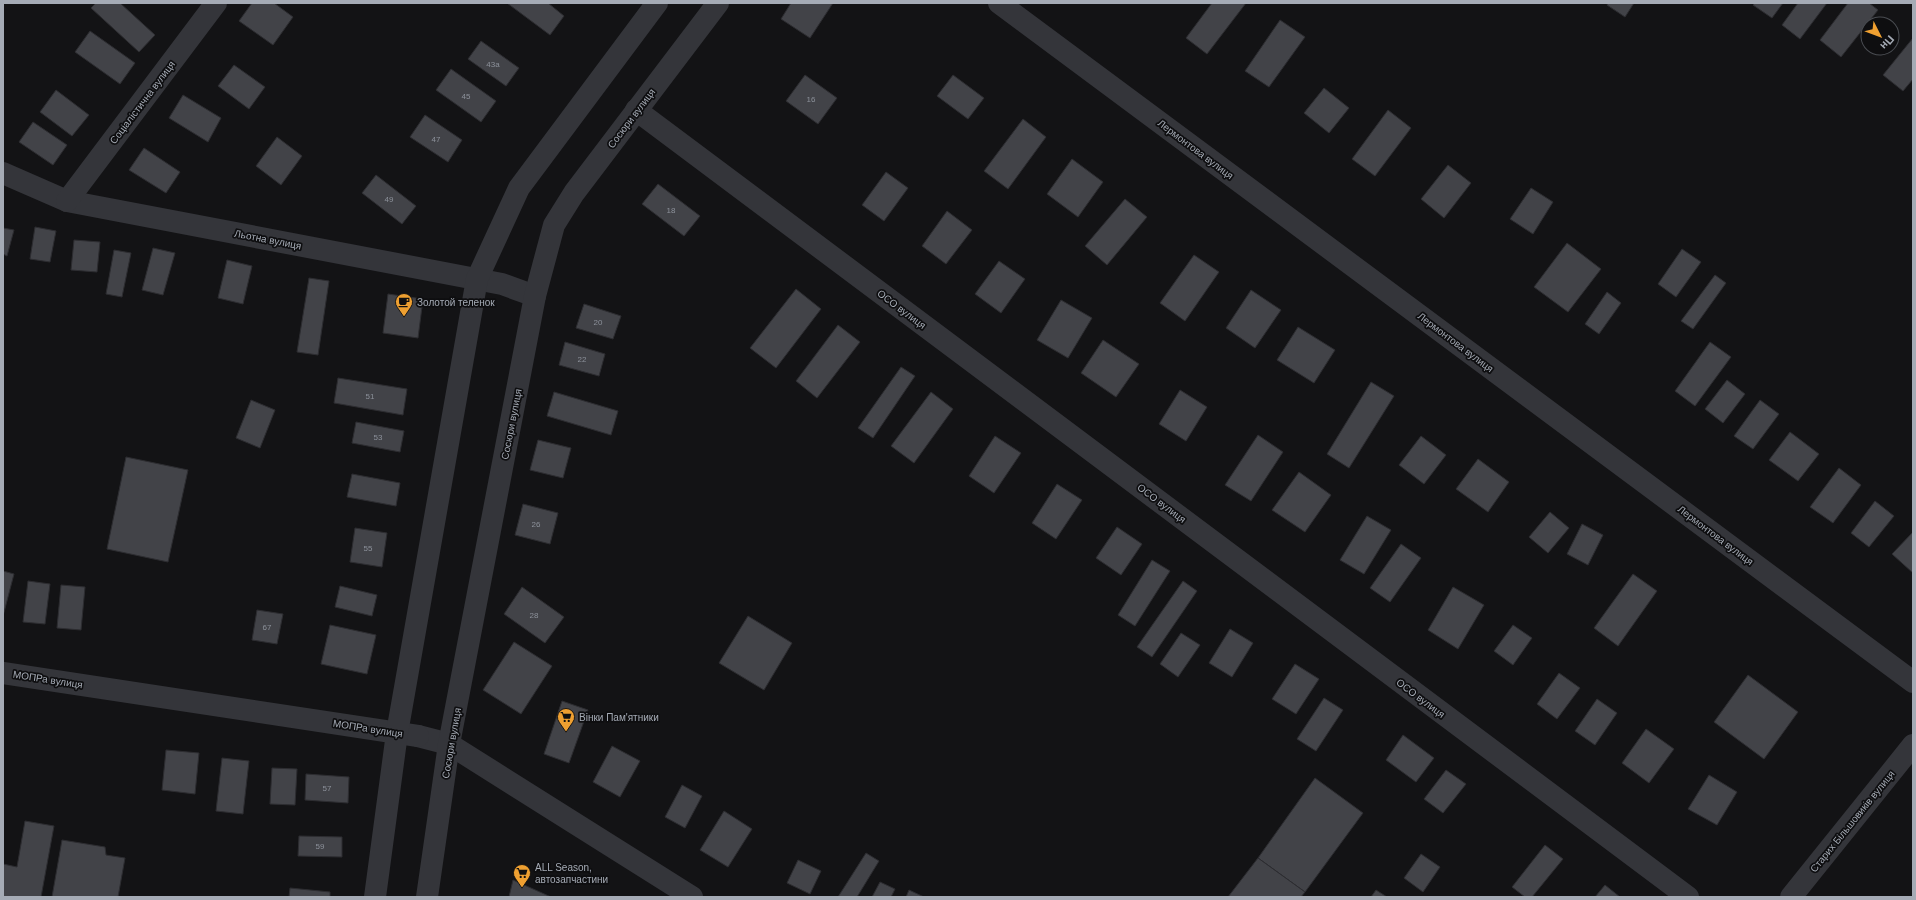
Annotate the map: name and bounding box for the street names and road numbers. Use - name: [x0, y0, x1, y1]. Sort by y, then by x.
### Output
- street label: Соціалістична вулиця: [108, 59, 177, 146]
- street label: Сосюри вулиця: [605, 86, 657, 150]
- street label: Лермонтова вулиця: [1156, 117, 1236, 181]
- street label: Льотна вулиця: [233, 228, 302, 251]
- street label: ОСО вулиця: [875, 288, 928, 331]
- street label: Лермонтова вулиця: [1416, 310, 1496, 374]
- street label: Сосюри вулиця: [499, 388, 524, 460]
- street label: ОСО вулиця: [1135, 482, 1188, 525]
- street label: Лермонтова вулиця: [1676, 503, 1756, 567]
- street label: МОПРа вулиця: [12, 669, 84, 690]
- street label: ОСО вулиця: [1394, 677, 1447, 720]
- street label: Сосюри вулиця: [440, 707, 463, 779]
- street label: МОПРа вулиця: [332, 718, 404, 739]
- street label: Старих Більшовиків вулиця: [1808, 768, 1897, 874]

